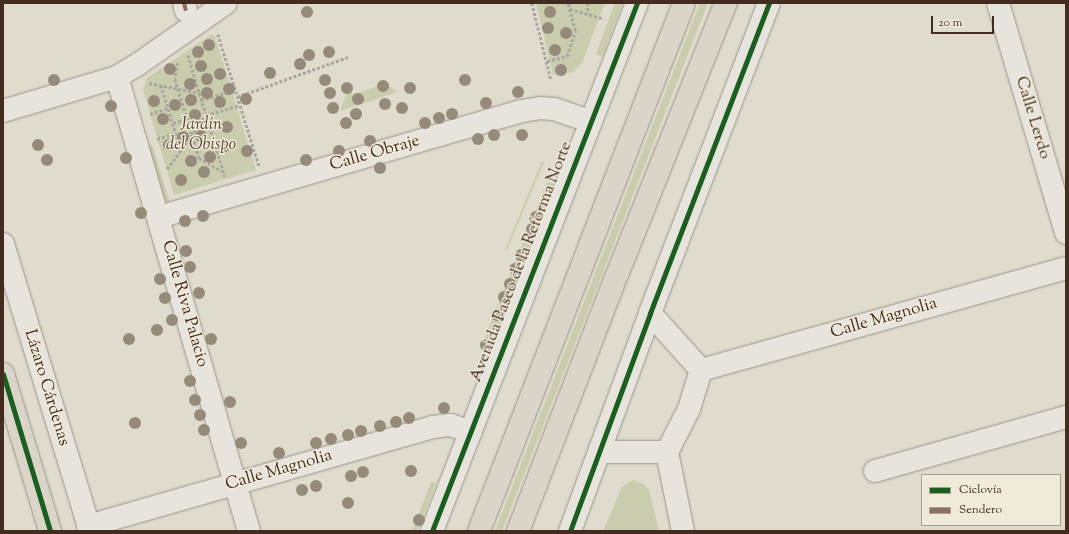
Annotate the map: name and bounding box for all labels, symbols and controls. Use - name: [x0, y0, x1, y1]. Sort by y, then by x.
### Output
- scale bar: [933, 8, 996, 34]
- text: 20 m: [938, 14, 962, 32]
- street label: Calle Lerdo: [1010, 74, 1054, 162]
- park label: Jardín del Obispo: [166, 116, 236, 156]
- street label: Calle Obraje: [328, 131, 422, 177]
- street label: Avenida Paseo de la Reforma Norte: [467, 139, 577, 385]
- street label: Calle Riva Palacio: [156, 238, 212, 370]
- street label: Calle Magnolia: [828, 294, 940, 344]
- street label: Lázaro Cárdenas: [19, 327, 73, 449]
- street label: Calle Magnolia: [223, 446, 335, 496]
- legend: [921, 474, 1061, 526]
- text: Ciclovía: [959, 481, 1002, 499]
- text: Sendero: [959, 501, 1002, 519]

